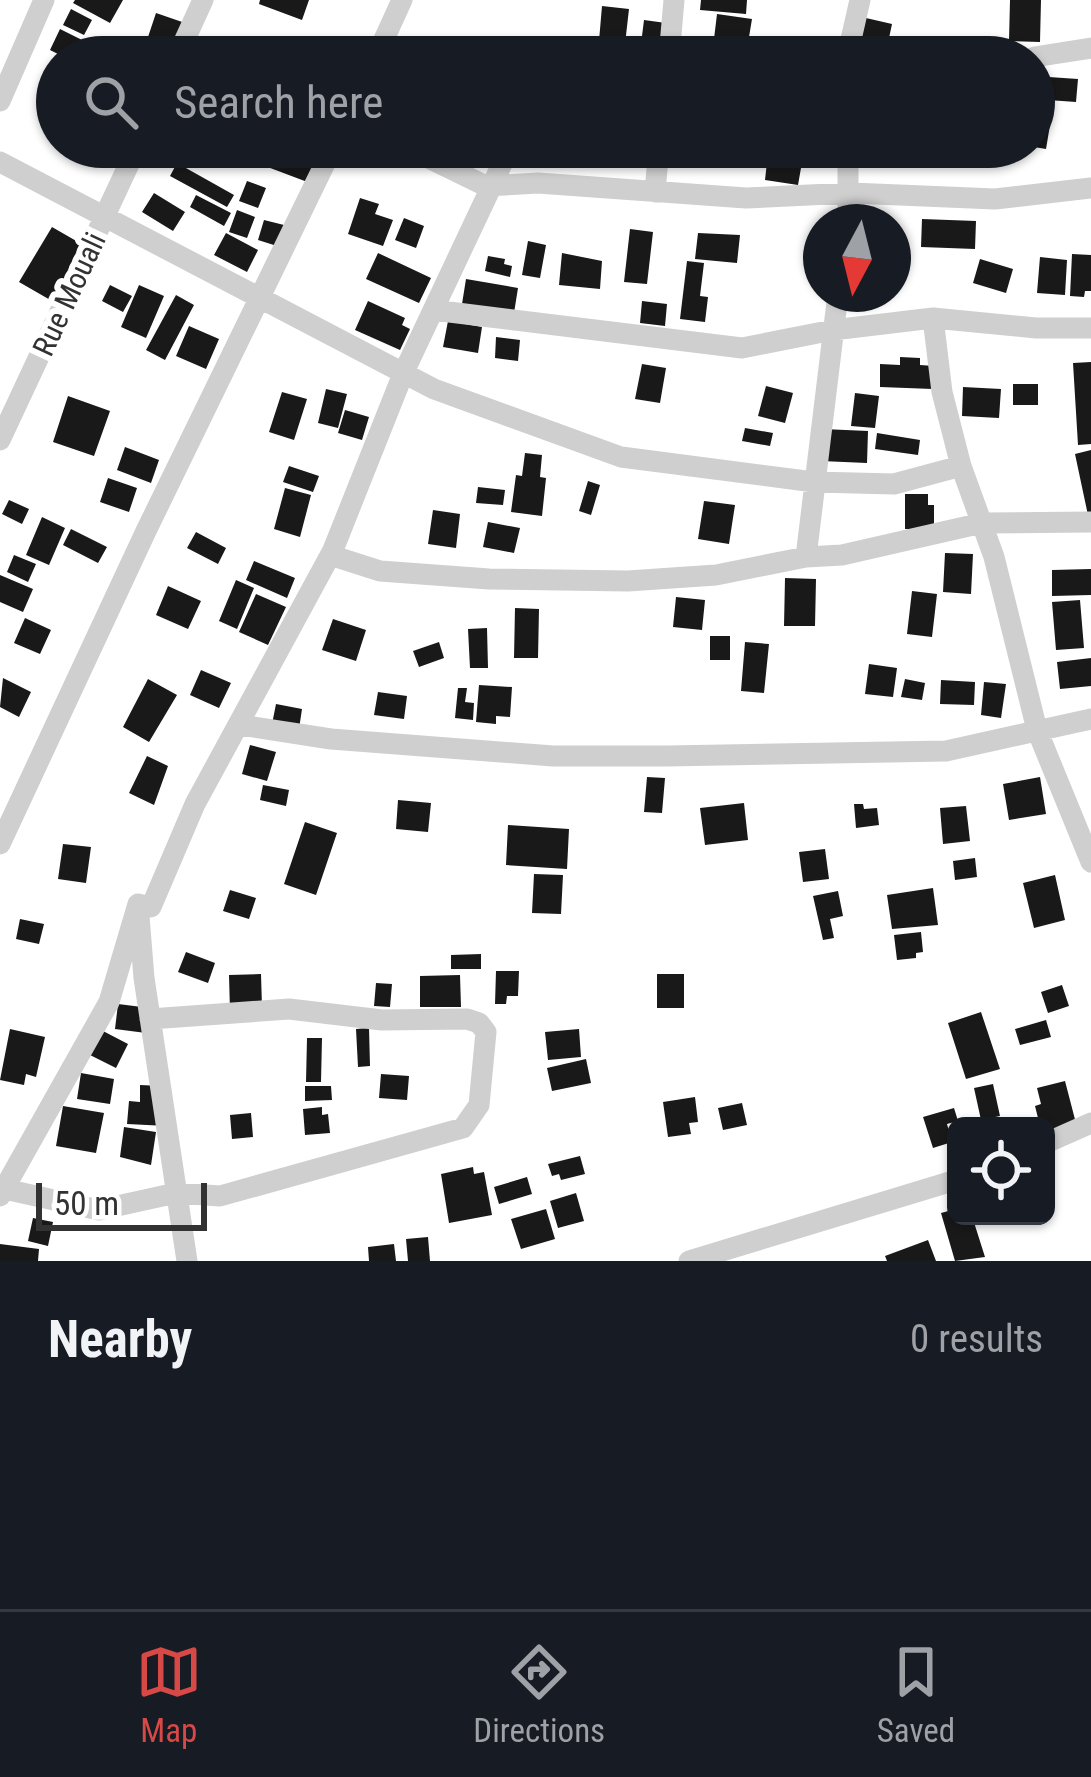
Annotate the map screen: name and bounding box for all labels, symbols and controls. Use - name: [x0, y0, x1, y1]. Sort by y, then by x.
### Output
- search box: [36, 36, 1055, 168]
- icon: search: [78, 69, 144, 135]
- text: Search here: [174, 76, 383, 129]
- north arrow: [803, 204, 911, 312]
- street label: Rue Mouali: [25, 227, 113, 361]
- map controls: [947, 1117, 1055, 1225]
- button: locate: [947, 1117, 1055, 1225]
- scale bar: [36, 1177, 207, 1230]
- text: 50 m: [54, 1184, 119, 1223]
- text: Nearby: [48, 1310, 192, 1369]
- text: 0 results: [910, 1316, 1043, 1362]
- tab: Map: [136, 1639, 202, 1750]
- tab: Directions: [473, 1639, 605, 1750]
- tab: Saved: [877, 1639, 955, 1750]

